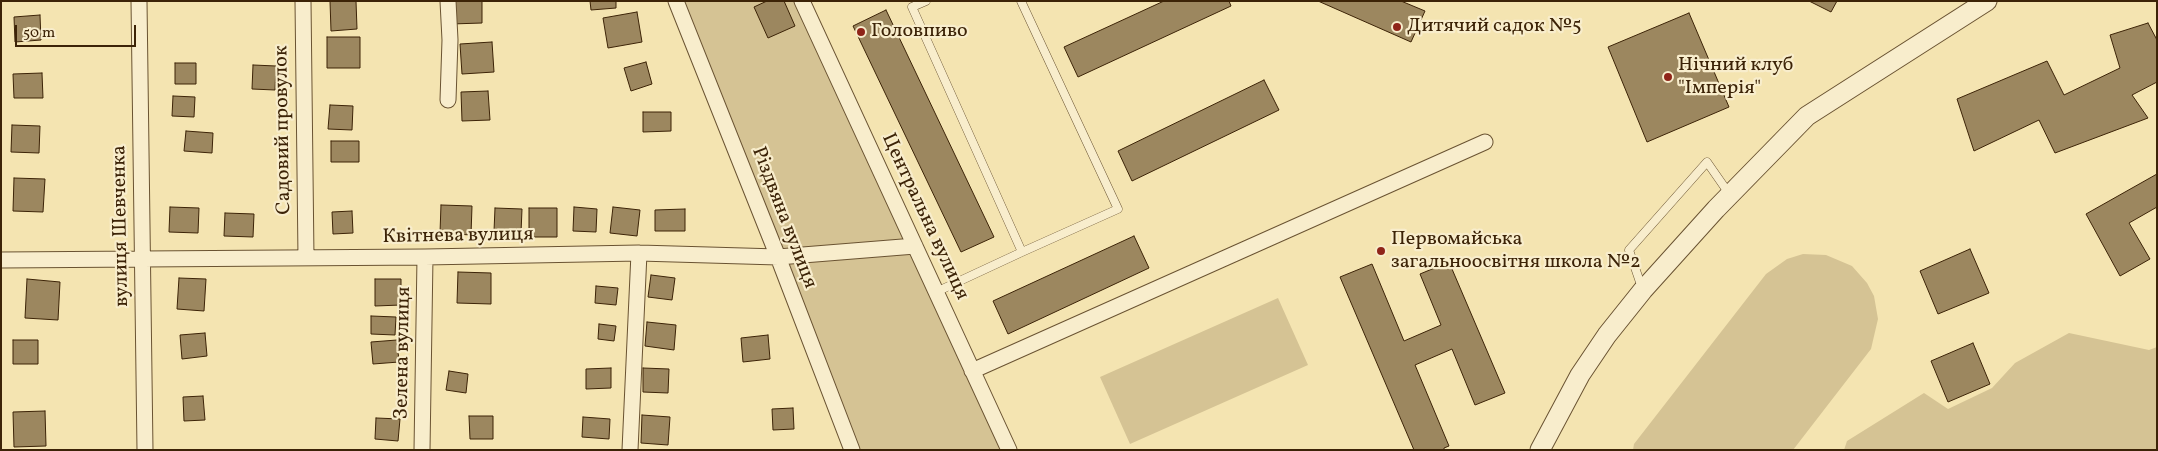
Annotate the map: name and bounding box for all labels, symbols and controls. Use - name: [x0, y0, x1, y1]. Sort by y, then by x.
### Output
- scale bar: [18, 15, 139, 47]
- place label: Дитячий садок №5: [1407, 15, 1582, 39]
- place label: Головпиво: [871, 20, 968, 44]
- marker: Дитячий садок №5: [1391, 21, 1403, 33]
- text: 50 m: [23, 23, 55, 44]
- marker: Головпиво: [855, 26, 867, 38]
- street label: Садовий провулок: [271, 45, 297, 215]
- place label: Нічний клуб "Імперія": [1678, 54, 1793, 101]
- marker: Нічний клуб "Імперія": [1662, 71, 1674, 83]
- street label: Центральна вулиця: [875, 130, 973, 304]
- street label: Різдвяна вулиця: [745, 144, 821, 292]
- street label: вулиця Шевченка: [109, 145, 135, 307]
- street label: Квітнева вулиця: [382, 224, 534, 250]
- place label: Первомайська загальноосвітня школа №2: [1391, 228, 1641, 275]
- marker: Первомайська загальноосвітня школа №2: [1375, 245, 1387, 257]
- street label: Зелена вулиця: [391, 286, 417, 420]

